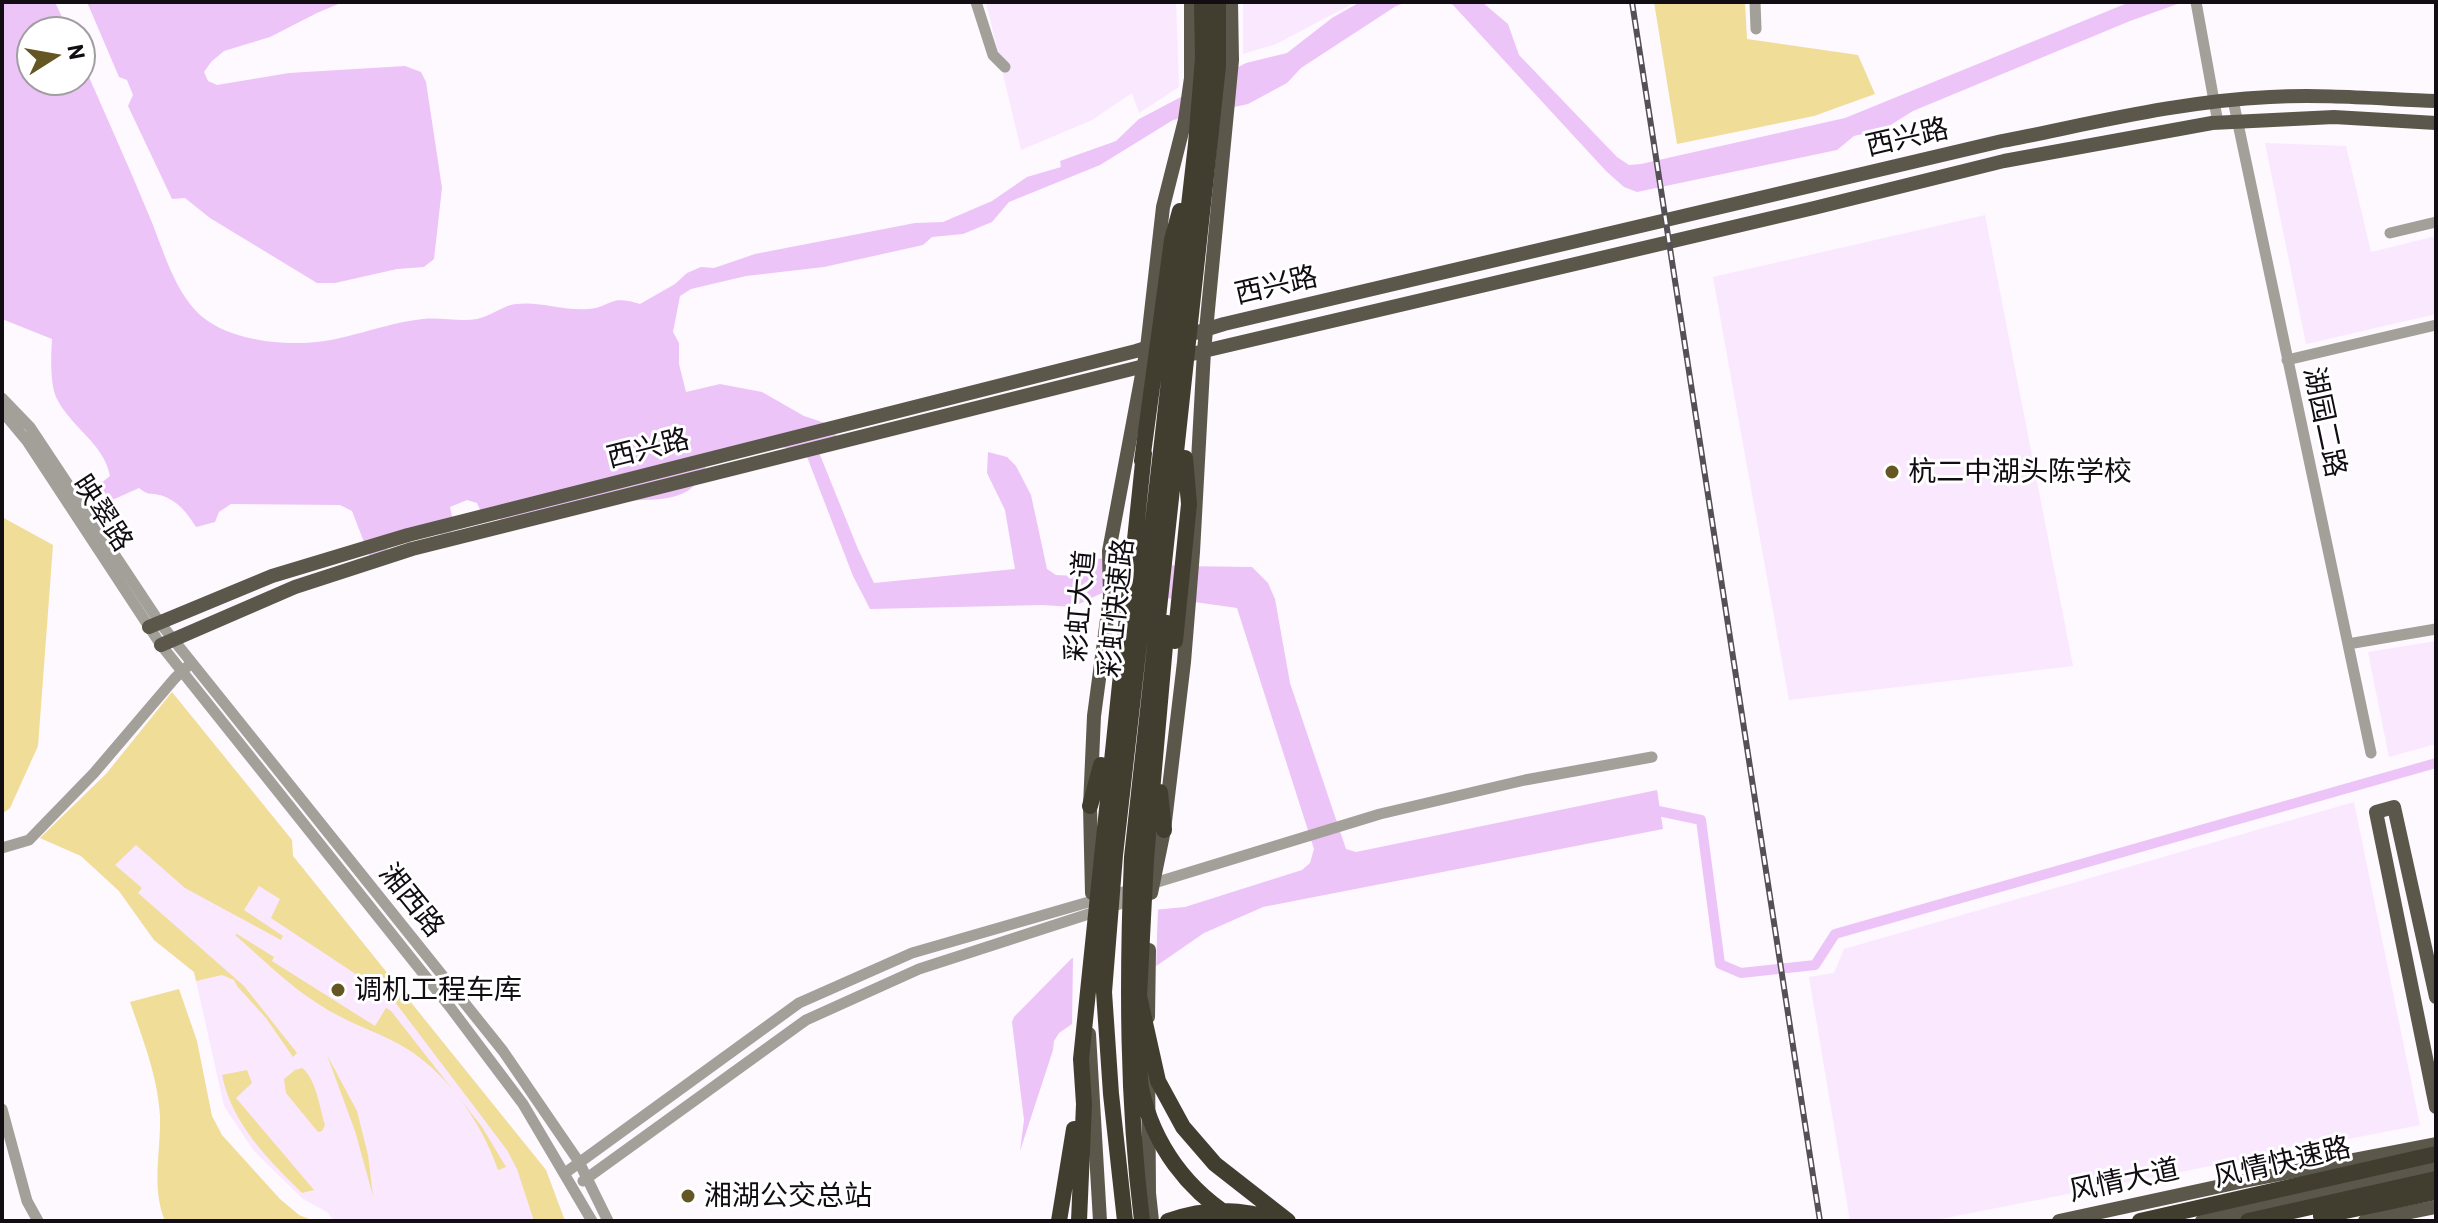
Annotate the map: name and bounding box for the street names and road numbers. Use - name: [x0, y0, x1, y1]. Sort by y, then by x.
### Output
- street label: 西兴路: [1862, 111, 1952, 163]
- street label: 西兴路: [1231, 259, 1321, 311]
- street label: 湖园二路: [2297, 364, 2353, 480]
- street label: 西兴路: [603, 422, 693, 474]
- street label: 映翠路: [66, 469, 140, 557]
- street label: 彩虹快速路: [1092, 537, 1140, 679]
- street label: 彩虹大道: [1058, 549, 1102, 663]
- street label: 湘西路: [373, 857, 451, 943]
- street label: 风情快速路: [2210, 1130, 2354, 1194]
- street label: 风情大道: [2066, 1152, 2182, 1208]

